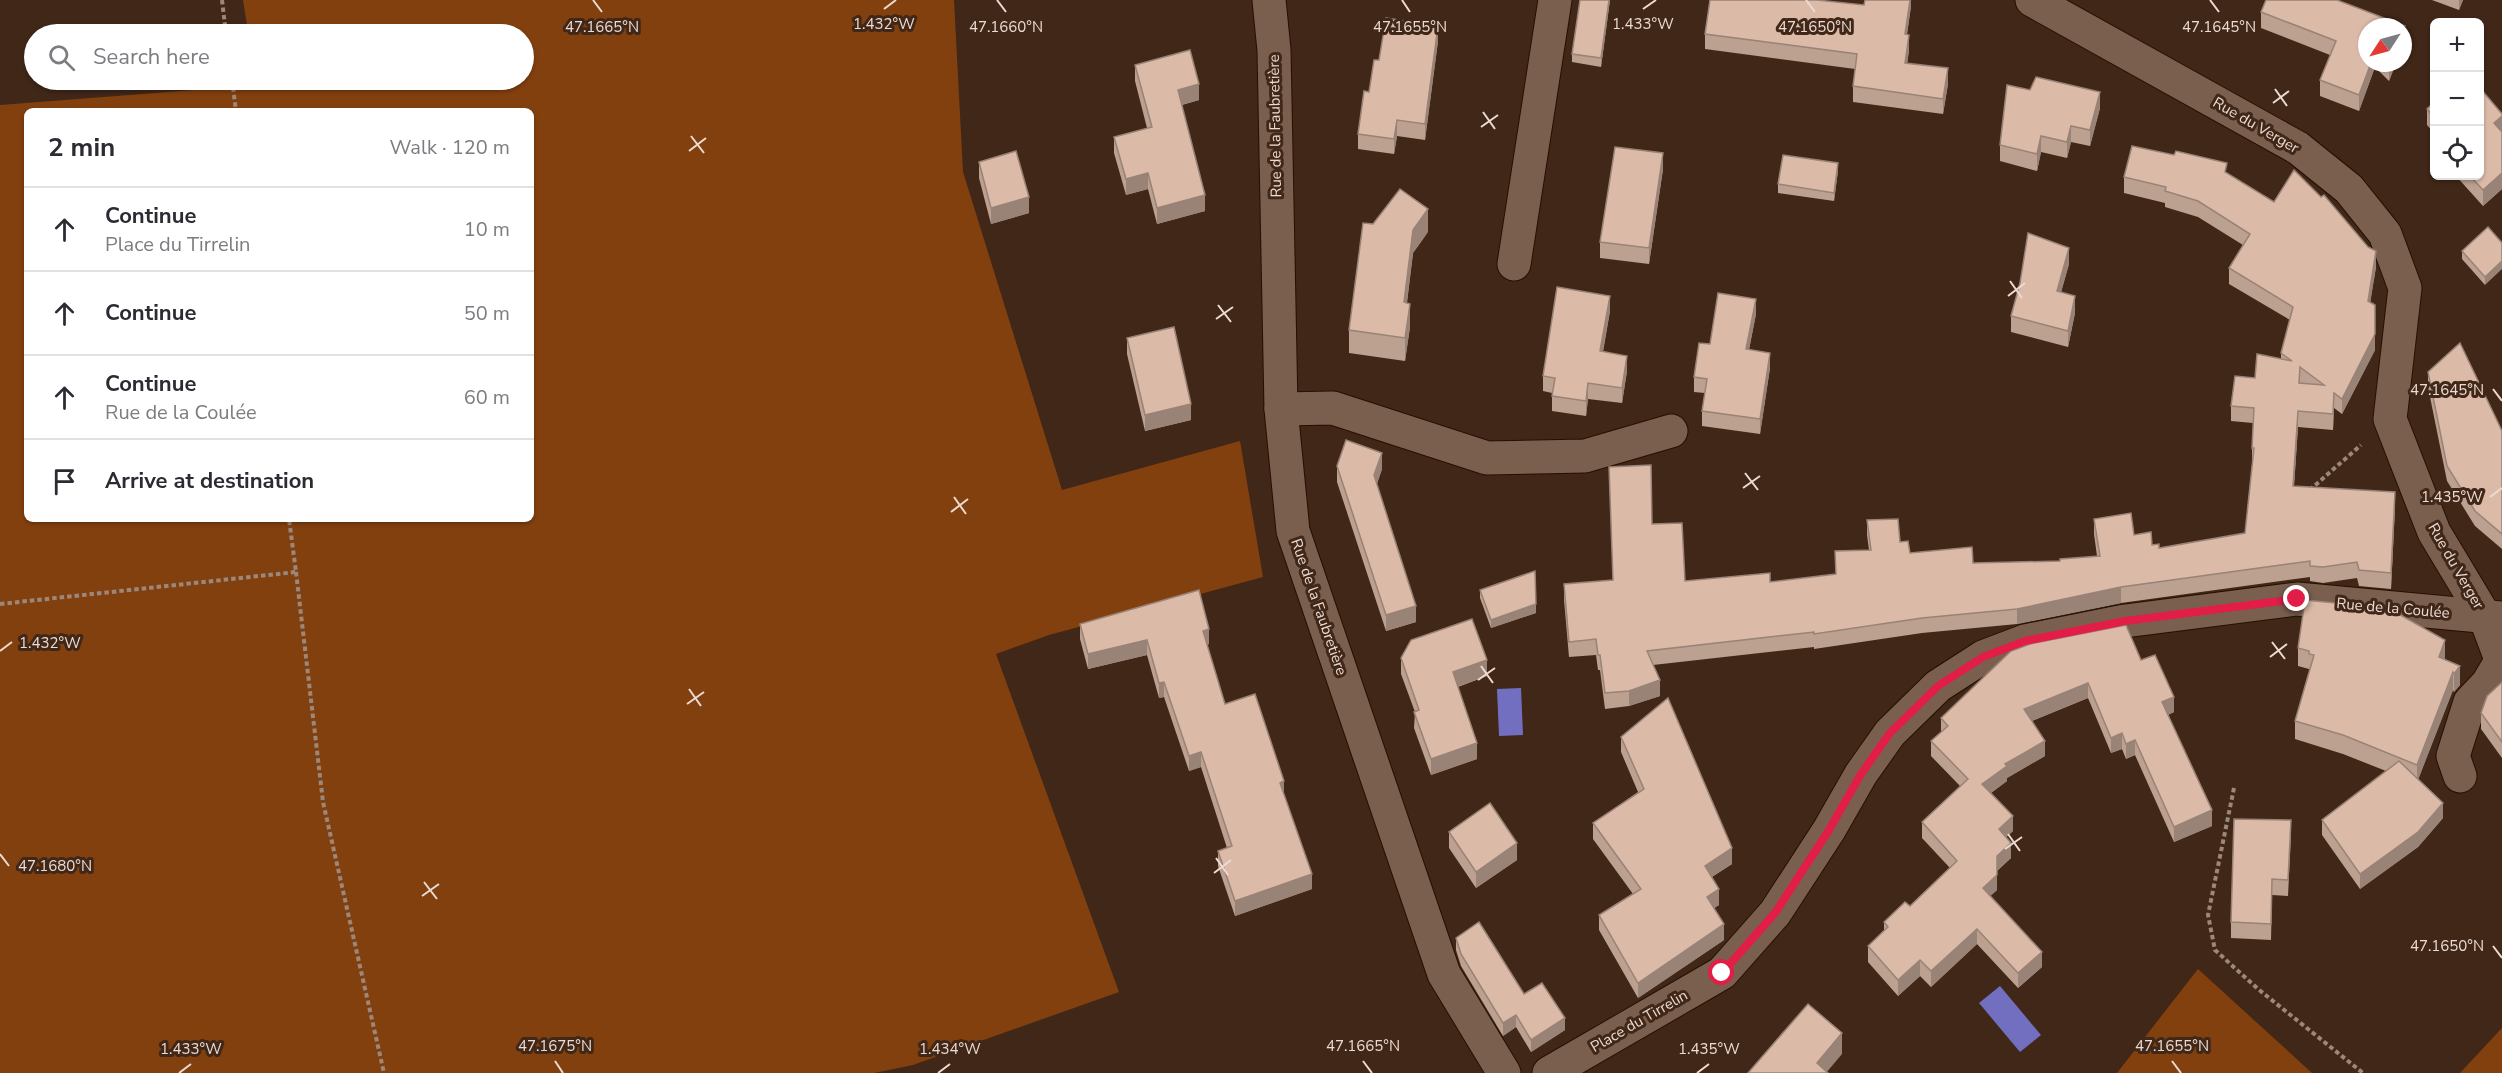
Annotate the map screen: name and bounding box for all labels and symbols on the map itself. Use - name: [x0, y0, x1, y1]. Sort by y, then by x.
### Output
- text: 1.432°W: [853, 14, 915, 34]
- text: 1.433°W: [1612, 14, 1674, 34]
- text: 47.1665°N: [565, 17, 639, 37]
- text: 47.1660°N: [969, 17, 1043, 37]
- text: 47.1655°N: [1373, 17, 1447, 37]
- text: 47.1650°N: [1778, 17, 1852, 37]
- text: 47.1645°N: [2182, 17, 2256, 37]
- north arrow: [2358, 18, 2412, 72]
- street label: Rue de la Faubretière: [1264, 54, 1286, 198]
- street label: Rue du Verger: [2209, 92, 2303, 158]
- text: 47.1645°N: [2410, 380, 2484, 400]
- text: 1.435°W: [2421, 487, 2483, 507]
- street label: Rue du Verger: [2423, 519, 2489, 613]
- street label: Rue de la Faubretière: [1286, 536, 1352, 678]
- route end: [2283, 585, 2309, 611]
- street label: Rue de la Coulée: [2335, 593, 2451, 623]
- text: 1.432°W: [19, 633, 81, 653]
- text: 47.1680°N: [18, 856, 92, 876]
- text: 47.1650°N: [2410, 936, 2484, 956]
- route start: [1708, 959, 1734, 985]
- street label: Place du Tirrelin: [1587, 985, 1691, 1057]
- text: 47.1675°N: [518, 1036, 592, 1056]
- text: 47.1665°N: [1326, 1036, 1400, 1056]
- text: 47.1655°N: [2135, 1036, 2209, 1056]
- text: 1.433°W: [160, 1039, 222, 1059]
- text: 1.434°W: [919, 1039, 981, 1059]
- text: 1.435°W: [1678, 1039, 1740, 1059]

